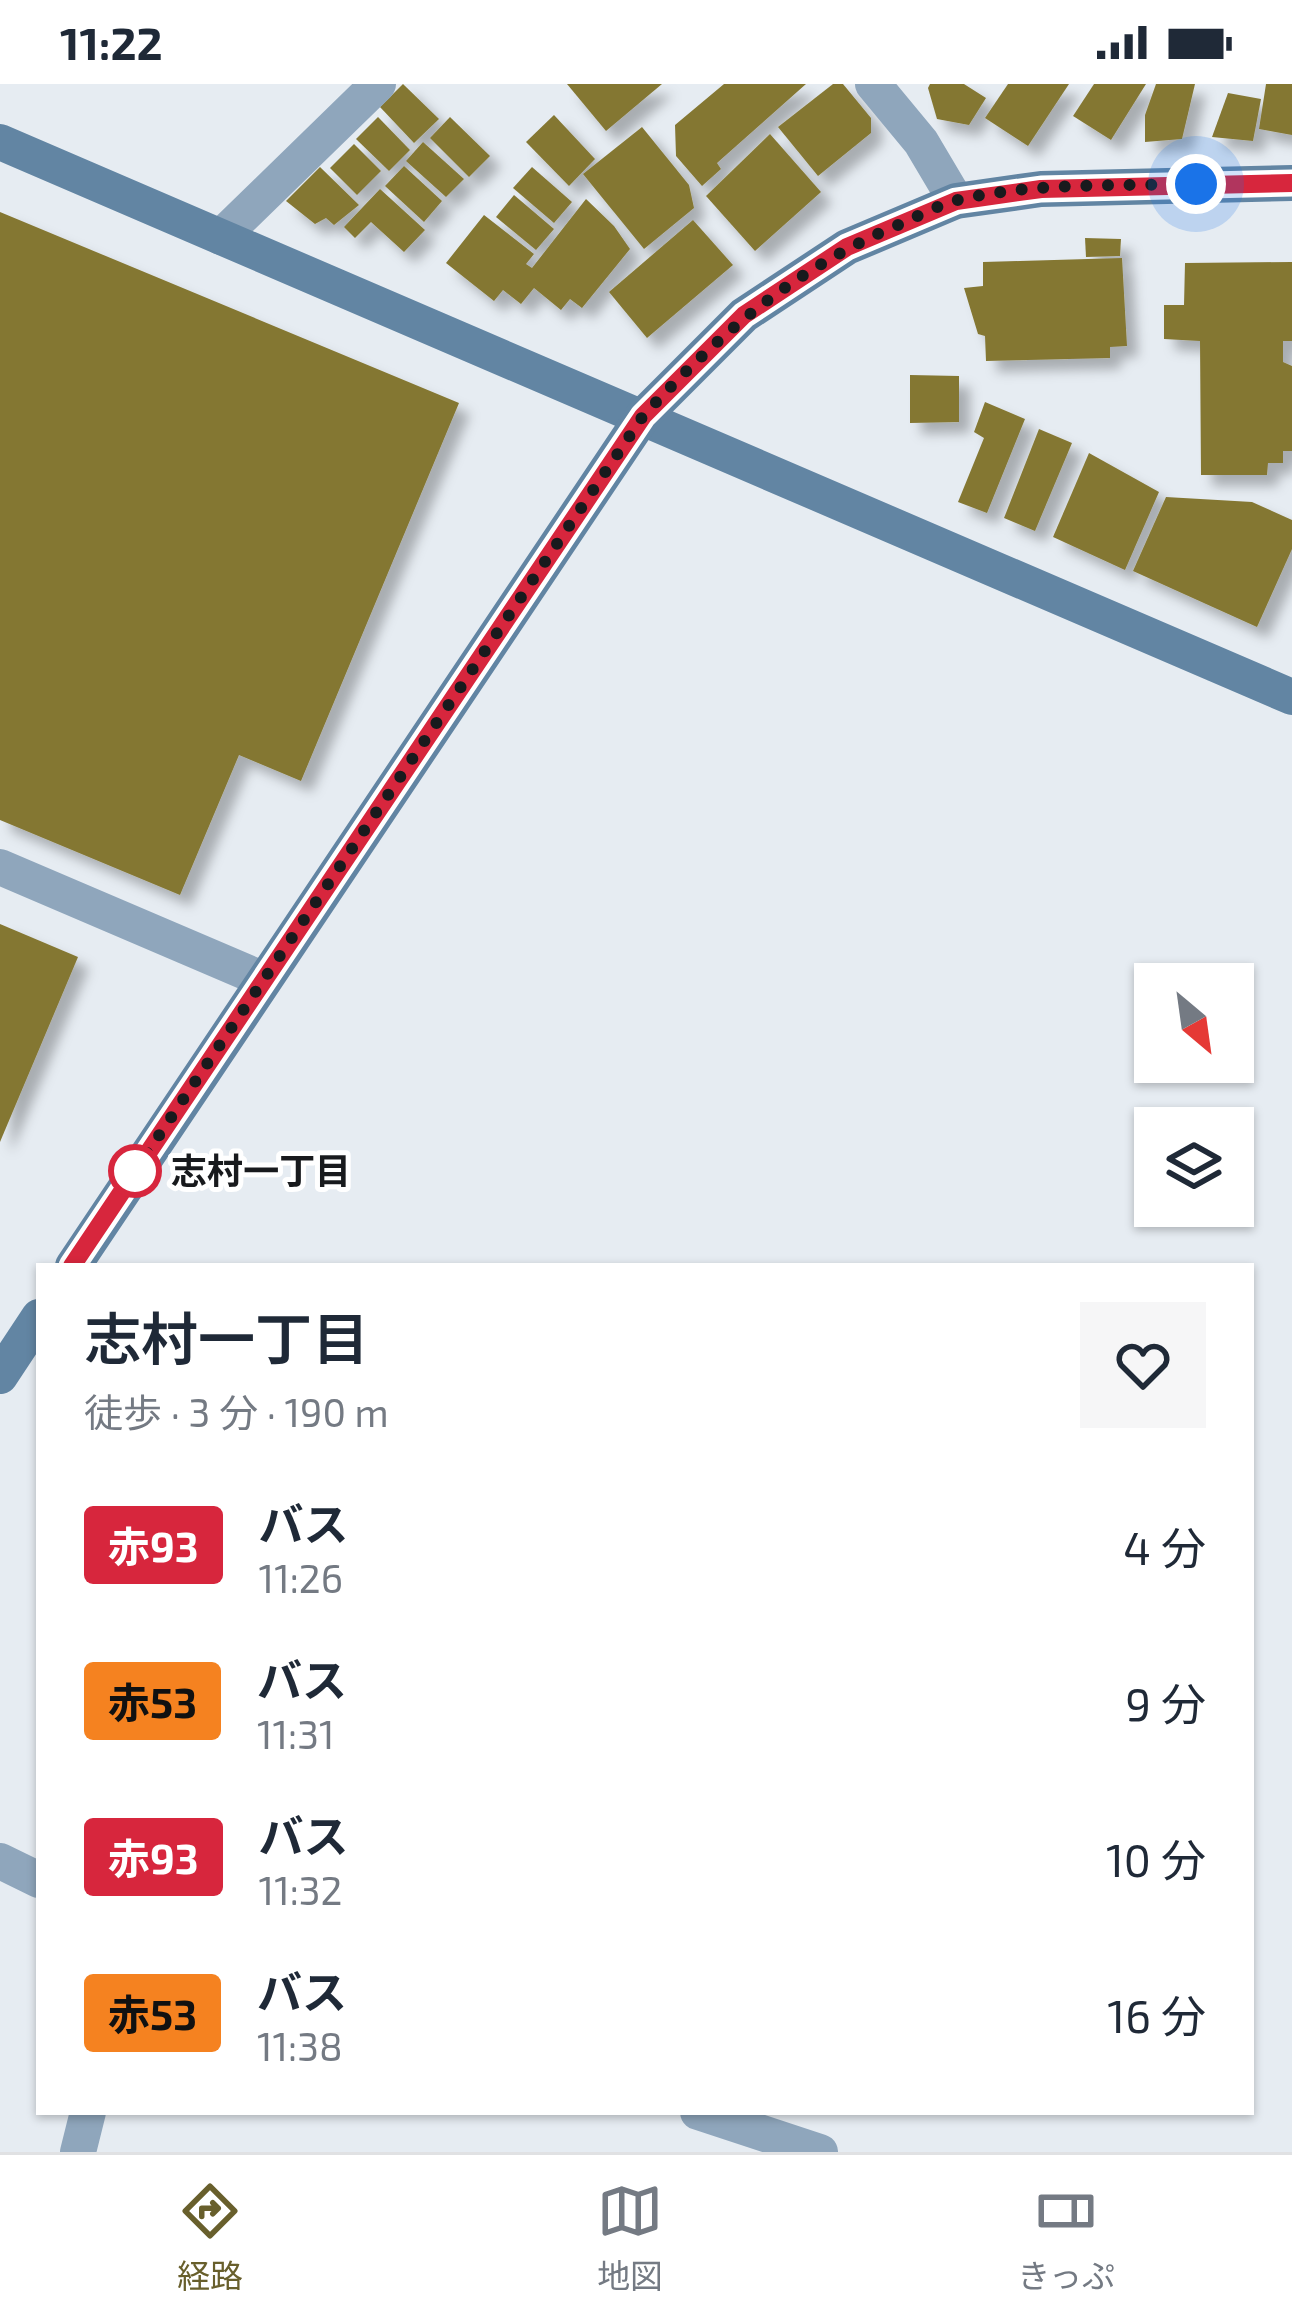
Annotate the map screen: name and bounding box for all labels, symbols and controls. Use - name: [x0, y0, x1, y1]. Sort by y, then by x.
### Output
- text: 11:22: [60, 15, 163, 69]
- your location: [1166, 154, 1226, 214]
- north arrow: [1134, 963, 1254, 1083]
- map controls: [1134, 963, 1254, 1227]
- button: layers: [1134, 1107, 1254, 1227]
- marker: 志村一丁目: [110, 1146, 160, 1196]
- place label: 志村一丁目: [171, 1148, 351, 1191]
- button: heart: [1080, 1302, 1206, 1428]
- text: 志村一丁目: [84, 1303, 369, 1371]
- text: 徒歩 · 3 分 · 190 m: [84, 1388, 389, 1435]
- text: バス: [259, 1496, 349, 1550]
- text: 赤93: [108, 1520, 199, 1570]
- text: 4 分: [1123, 1520, 1206, 1574]
- text: 11:26: [259, 1554, 343, 1601]
- text: バス: [257, 1652, 347, 1706]
- text: 赤53: [108, 1676, 197, 1726]
- text: 9 分: [1125, 1676, 1206, 1730]
- text: 11:31: [257, 1710, 334, 1757]
- text: バス: [259, 1808, 349, 1862]
- text: 赤93: [108, 1832, 199, 1882]
- text: 10 分: [1106, 1832, 1206, 1886]
- text: 11:32: [259, 1866, 342, 1913]
- text: バス: [257, 1964, 347, 2018]
- text: 赤53: [108, 1988, 197, 2038]
- text: 16 分: [1107, 1988, 1206, 2042]
- text: 11:38: [257, 2022, 343, 2069]
- tab: 経路: [177, 2178, 243, 2298]
- tab: 地図: [597, 2178, 663, 2298]
- tab: きっぷ: [1017, 2178, 1115, 2298]

